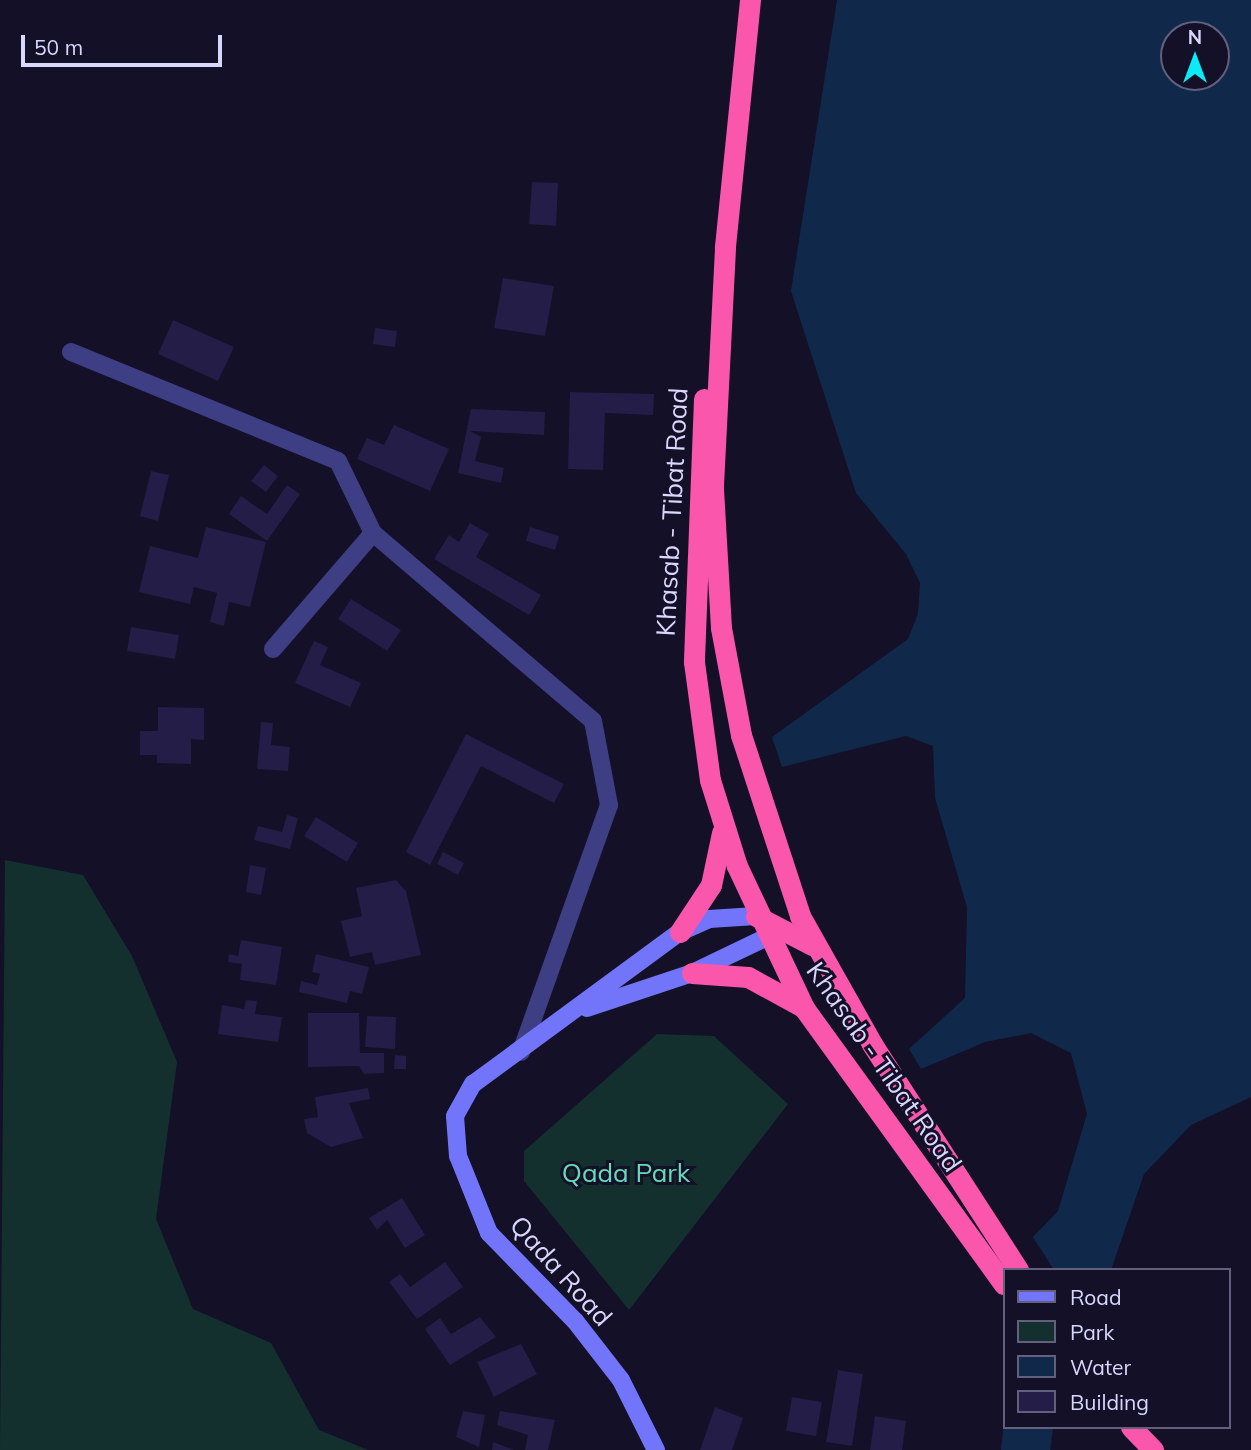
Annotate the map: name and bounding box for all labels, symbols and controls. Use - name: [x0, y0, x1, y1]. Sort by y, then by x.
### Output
- scale bar: [24, 21, 226, 65]
- north arrow: [1160, 21, 1230, 91]
- text: N: [1188, 25, 1202, 49]
- text: 50 m: [34, 34, 83, 60]
- street label: Khasab - Tibat Road: [650, 387, 694, 637]
- street label: Khasab - Tibat Road: [800, 956, 968, 1178]
- park label: Qada Park: [562, 1157, 690, 1189]
- street label: Qada Road: [503, 1210, 619, 1332]
- legend: [1002, 1268, 1230, 1429]
- text: Road: [1070, 1284, 1121, 1310]
- text: Park: [1070, 1319, 1114, 1345]
- text: Water: [1070, 1354, 1131, 1380]
- text: Building: [1070, 1389, 1149, 1415]

